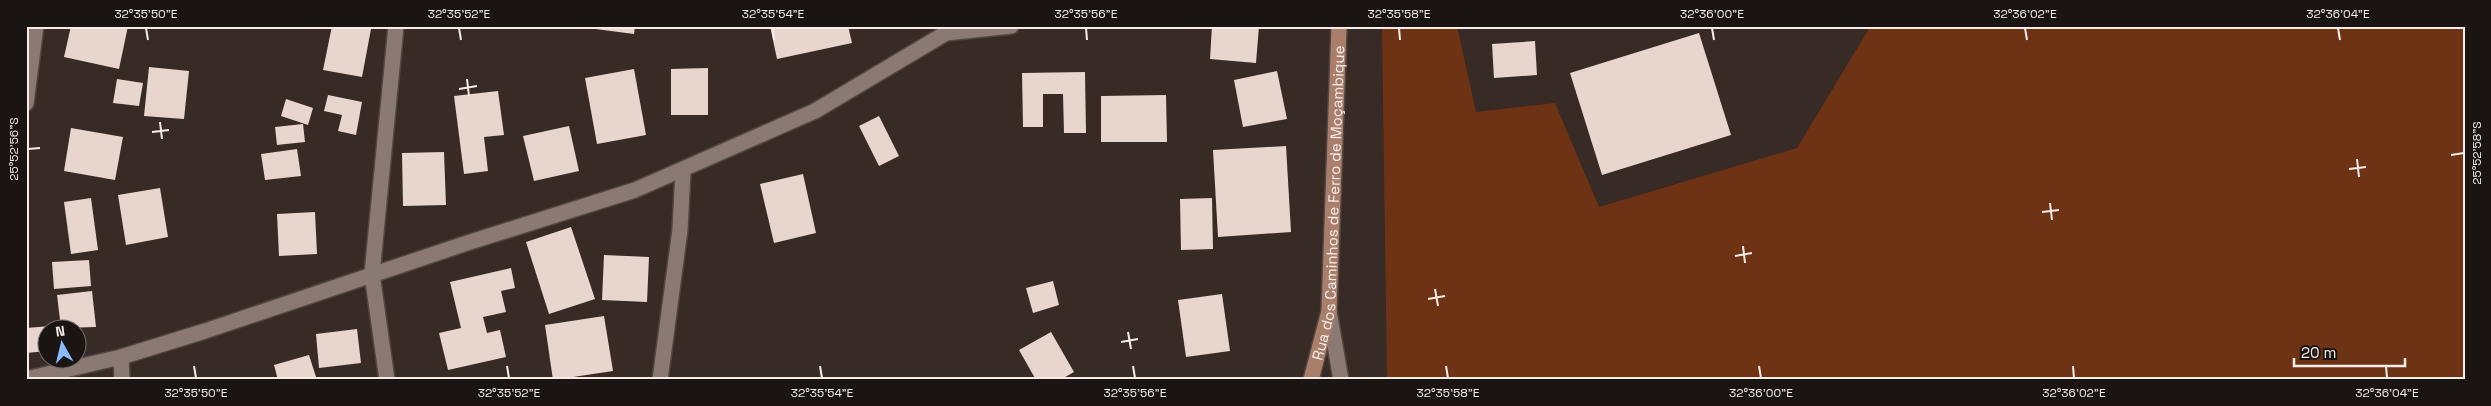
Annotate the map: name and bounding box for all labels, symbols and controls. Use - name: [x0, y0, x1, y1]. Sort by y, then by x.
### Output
- text: 32°35'50"E: [114, 6, 178, 22]
- text: 32°35'52"E: [428, 6, 491, 22]
- text: 32°35'54"E: [742, 6, 805, 22]
- text: 32°35'56"E: [1055, 6, 1118, 22]
- text: 32°35'58"E: [1367, 6, 1431, 22]
- text: 32°36'00"E: [1680, 6, 1744, 22]
- text: 32°36'02"E: [1993, 6, 2057, 22]
- text: 32°36'04"E: [2306, 6, 2370, 22]
- street label: Rua dos Caminhos de Ferro de Moçambique: [1307, 45, 1348, 362]
- text: 25°52'56"S: [6, 117, 22, 181]
- text: 25°52'58"S: [2469, 121, 2485, 185]
- north arrow: [38, 318, 88, 368]
- text: N: [54, 322, 66, 341]
- scale bar: [2294, 336, 2405, 368]
- text: 20 m: [2301, 343, 2336, 362]
- text: 32°35'50"E: [164, 385, 228, 401]
- text: 32°35'52"E: [478, 385, 541, 401]
- text: 32°35'54"E: [791, 385, 854, 401]
- text: 32°35'56"E: [1104, 385, 1167, 401]
- text: 32°35'58"E: [1416, 385, 1480, 401]
- text: 32°36'00"E: [1729, 385, 1793, 401]
- text: 32°36'02"E: [2042, 385, 2106, 401]
- text: 32°36'04"E: [2355, 385, 2419, 401]

